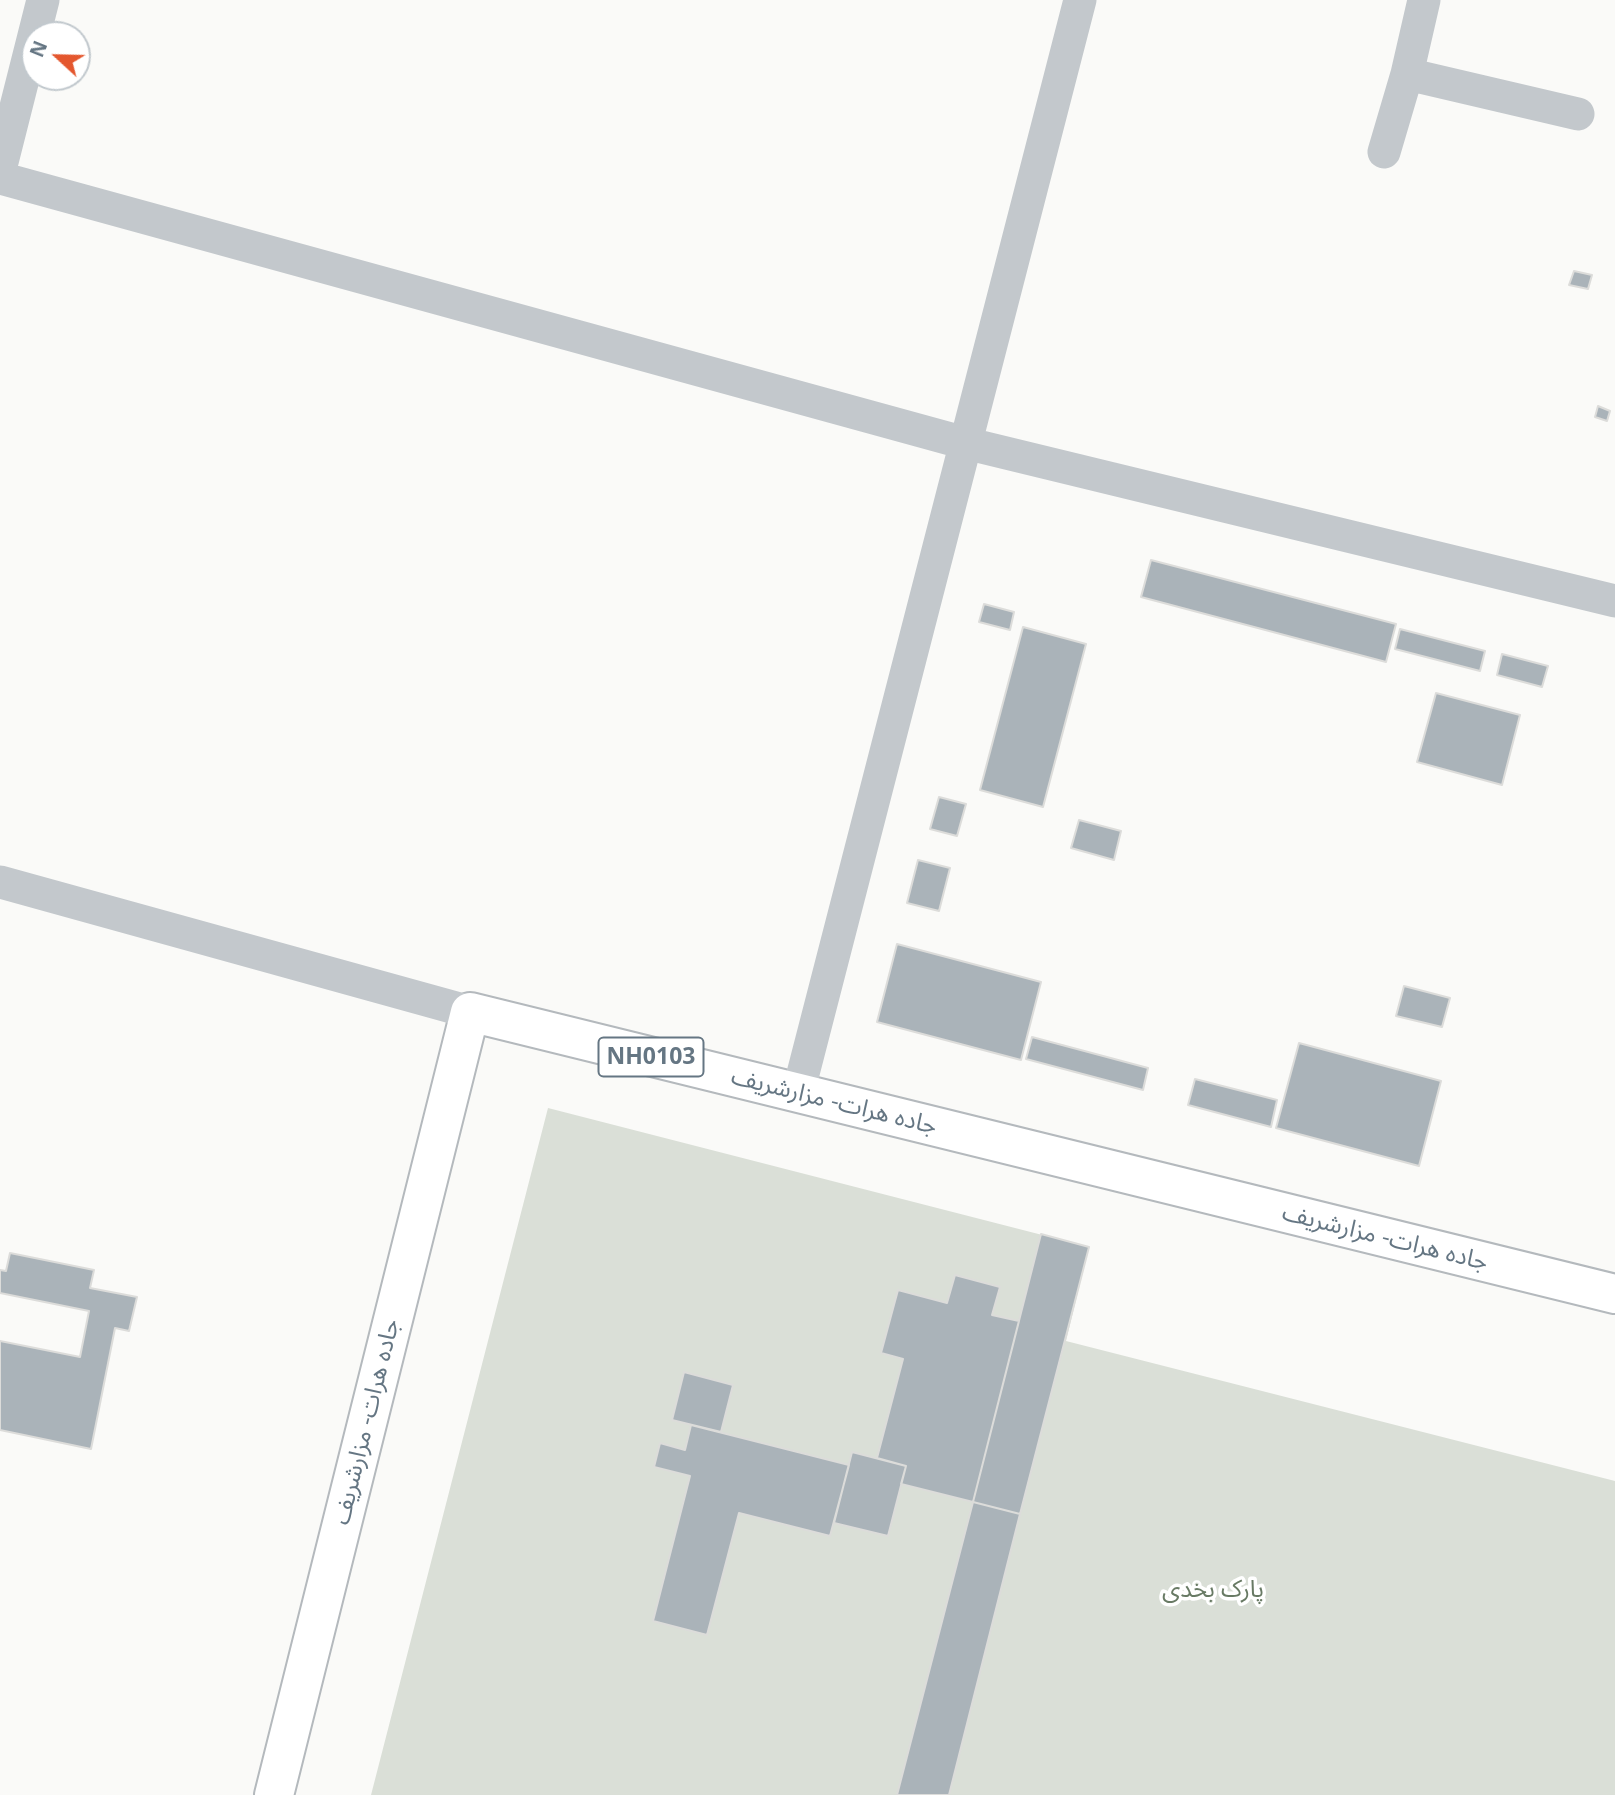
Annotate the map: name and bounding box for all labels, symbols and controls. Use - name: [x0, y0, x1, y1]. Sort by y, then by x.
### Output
- north arrow: [21, 21, 91, 91]
- text: N: [23, 37, 53, 61]
- road number: NH0103: [598, 1038, 704, 1076]
- street label: جاده هرات- مزارشریف: [728, 1062, 940, 1142]
- street label: جاده هرات- مزارشریف: [1279, 1198, 1491, 1278]
- street label: جاده هرات- مزارشریف: [327, 1316, 407, 1528]
- park label: پارک بخدی: [1162, 1576, 1264, 1604]

